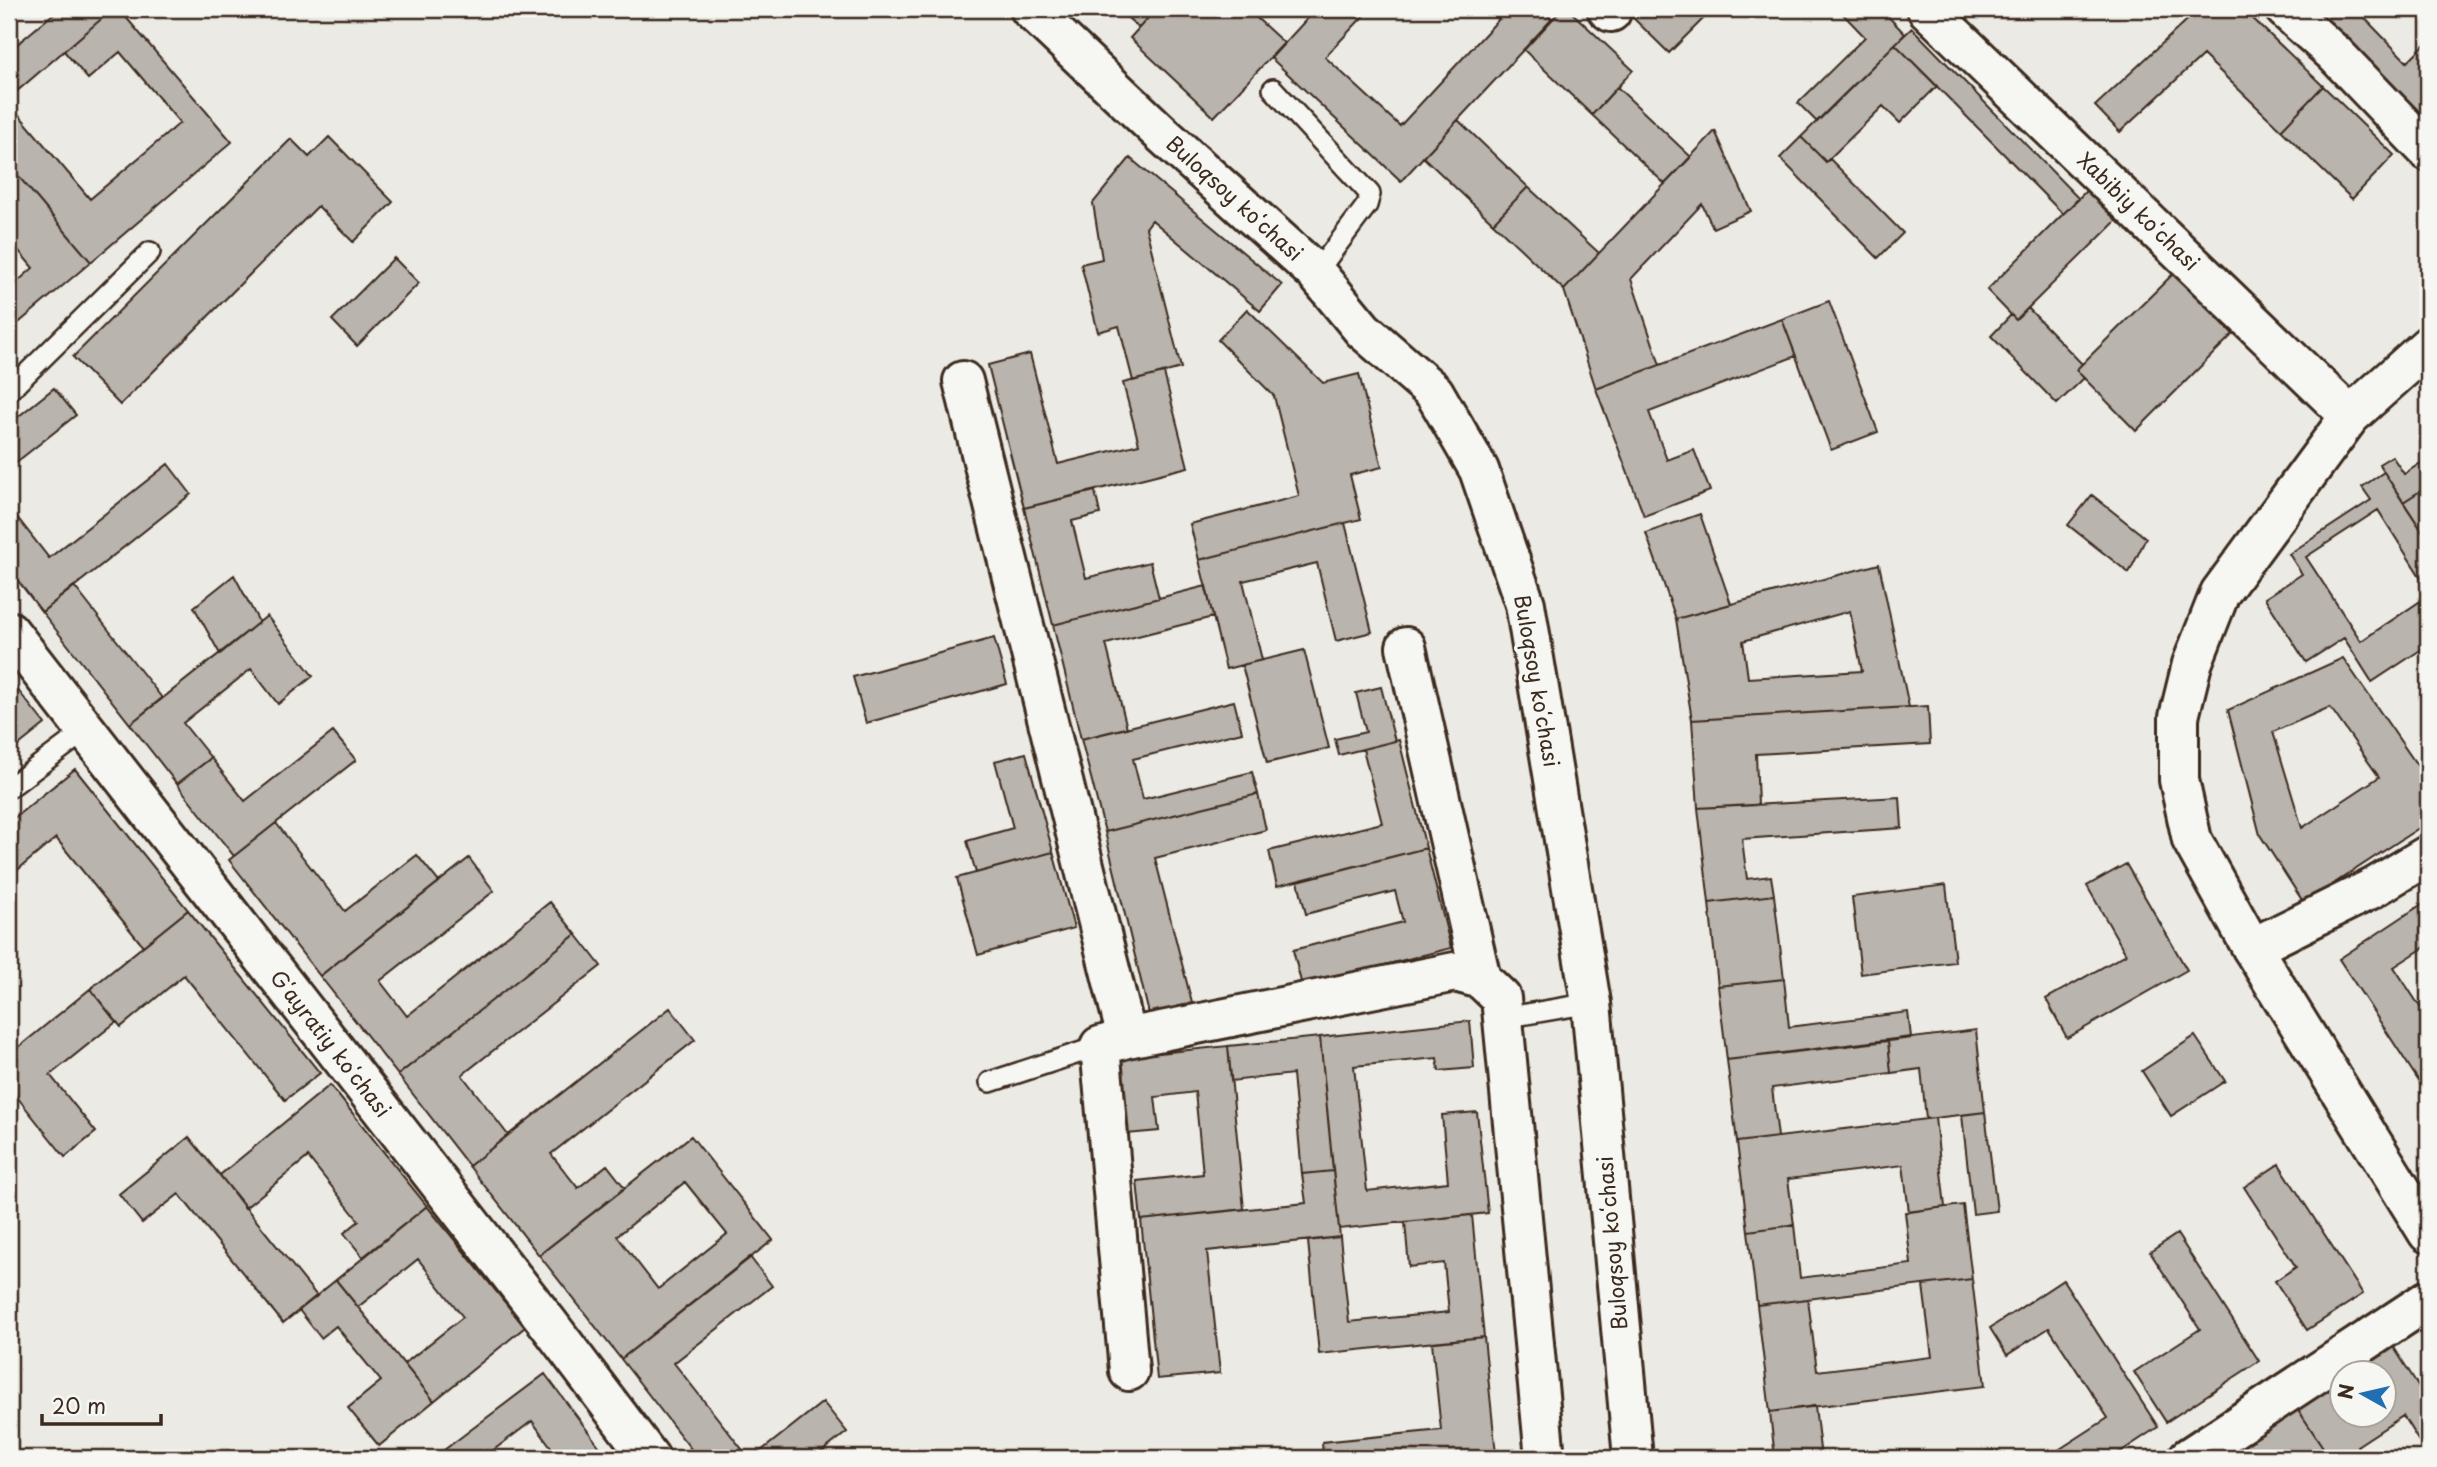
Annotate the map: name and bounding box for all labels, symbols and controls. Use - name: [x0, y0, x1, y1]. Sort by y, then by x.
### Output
- street label: Buloqsoy koʻchasi: [1160, 127, 1311, 268]
- street label: Xabibiy koʻchasi: [2071, 144, 2208, 277]
- street label: Buloqsoy koʻchasi: [1507, 592, 1569, 769]
- street label: Gʻayratiy koʻchasi: [264, 962, 400, 1124]
- street label: Buloqsoy koʻchasi: [1587, 1155, 1635, 1332]
- north arrow: [2328, 1358, 2398, 1428]
- text: N: [2330, 1382, 2360, 1401]
- scale bar: [42, 1383, 161, 1427]
- text: 20 m: [52, 1389, 106, 1421]

